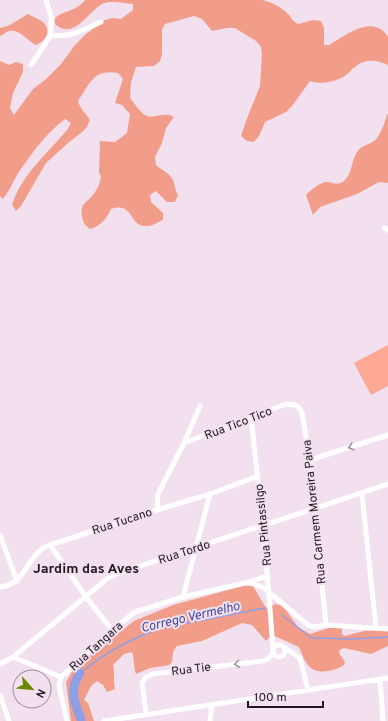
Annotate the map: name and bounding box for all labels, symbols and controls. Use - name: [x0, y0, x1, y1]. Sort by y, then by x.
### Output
- street label: Rua Tico Tico: [202, 404, 275, 444]
- street label: Rua Carmem Moreira Paiva: [299, 439, 331, 585]
- one-way arrow: [347, 442, 354, 451]
- street label: Rua Pintassilgo: [252, 483, 276, 567]
- street label: Rua Tucano: [90, 505, 155, 539]
- street label: Rua Tordo: [156, 537, 213, 569]
- district label: Jardim das Aves: [33, 561, 139, 578]
- water label: Corrego Vermelho: [139, 599, 242, 637]
- street label: Rua Tangara: [66, 618, 127, 675]
- one-way arrow: [234, 659, 240, 668]
- street label: Rua Tie: [170, 660, 212, 680]
- north arrow: [12, 669, 52, 709]
- scale bar: [248, 683, 323, 709]
- text: N: [32, 686, 48, 700]
- text: 100 m: [254, 690, 287, 706]

